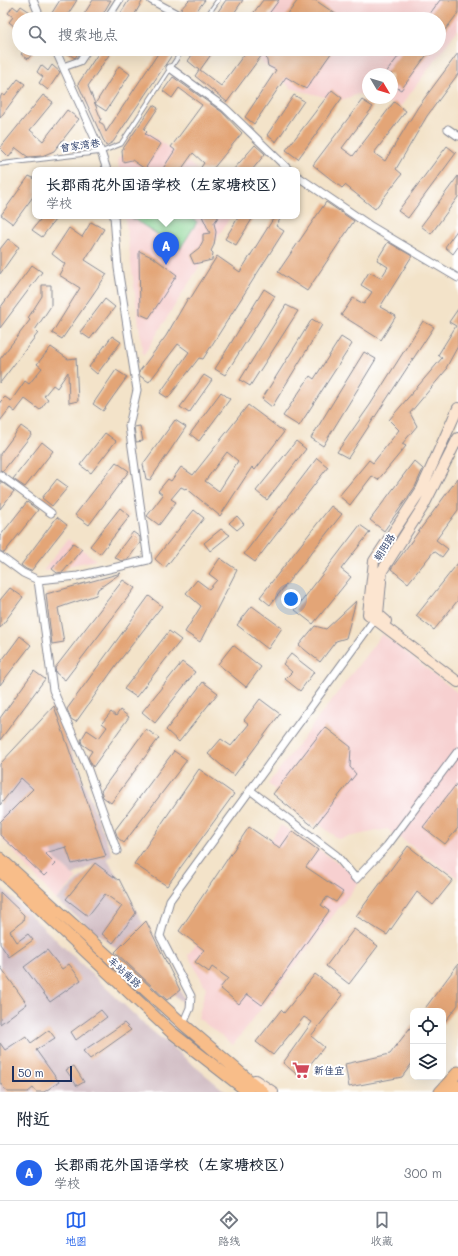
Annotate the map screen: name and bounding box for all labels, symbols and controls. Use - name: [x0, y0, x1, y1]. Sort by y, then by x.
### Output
- search box: [12, 12, 446, 56]
- icon: search: [26, 23, 48, 45]
- text: 搜索地点: [58, 24, 118, 44]
- north arrow: [362, 68, 398, 104]
- street label: 曾家湾巷: [59, 135, 102, 155]
- popup: [32, 167, 300, 219]
- text: 长郡雨花外国语学校（左家塘校区）: [46, 174, 286, 194]
- text: 学校: [46, 194, 72, 211]
- pin: A: [153, 232, 179, 265]
- street label: 朝阳路: [370, 531, 398, 563]
- your location: [281, 589, 301, 609]
- street label: 车站南路: [105, 953, 145, 991]
- map controls: [410, 1008, 446, 1080]
- button: locate: [410, 1008, 446, 1044]
- button: layers: [410, 1044, 446, 1080]
- supermarket icon: 新佳宜: [291, 1060, 311, 1080]
- place label: 新佳宜: [314, 1063, 344, 1077]
- scale bar: [12, 1064, 72, 1083]
- text: 50 m: [18, 1065, 44, 1080]
- text: 附近: [16, 1107, 50, 1129]
- text: 长郡雨花外国语学校（左家塘校区）: [54, 1154, 294, 1174]
- text: A: [24, 1164, 34, 1181]
- text: 300 m: [404, 1164, 442, 1181]
- text: 学校: [54, 1174, 80, 1191]
- tab: 地图: [65, 1209, 87, 1248]
- tab: 路线: [218, 1209, 240, 1248]
- tab: 收藏: [371, 1209, 393, 1248]

